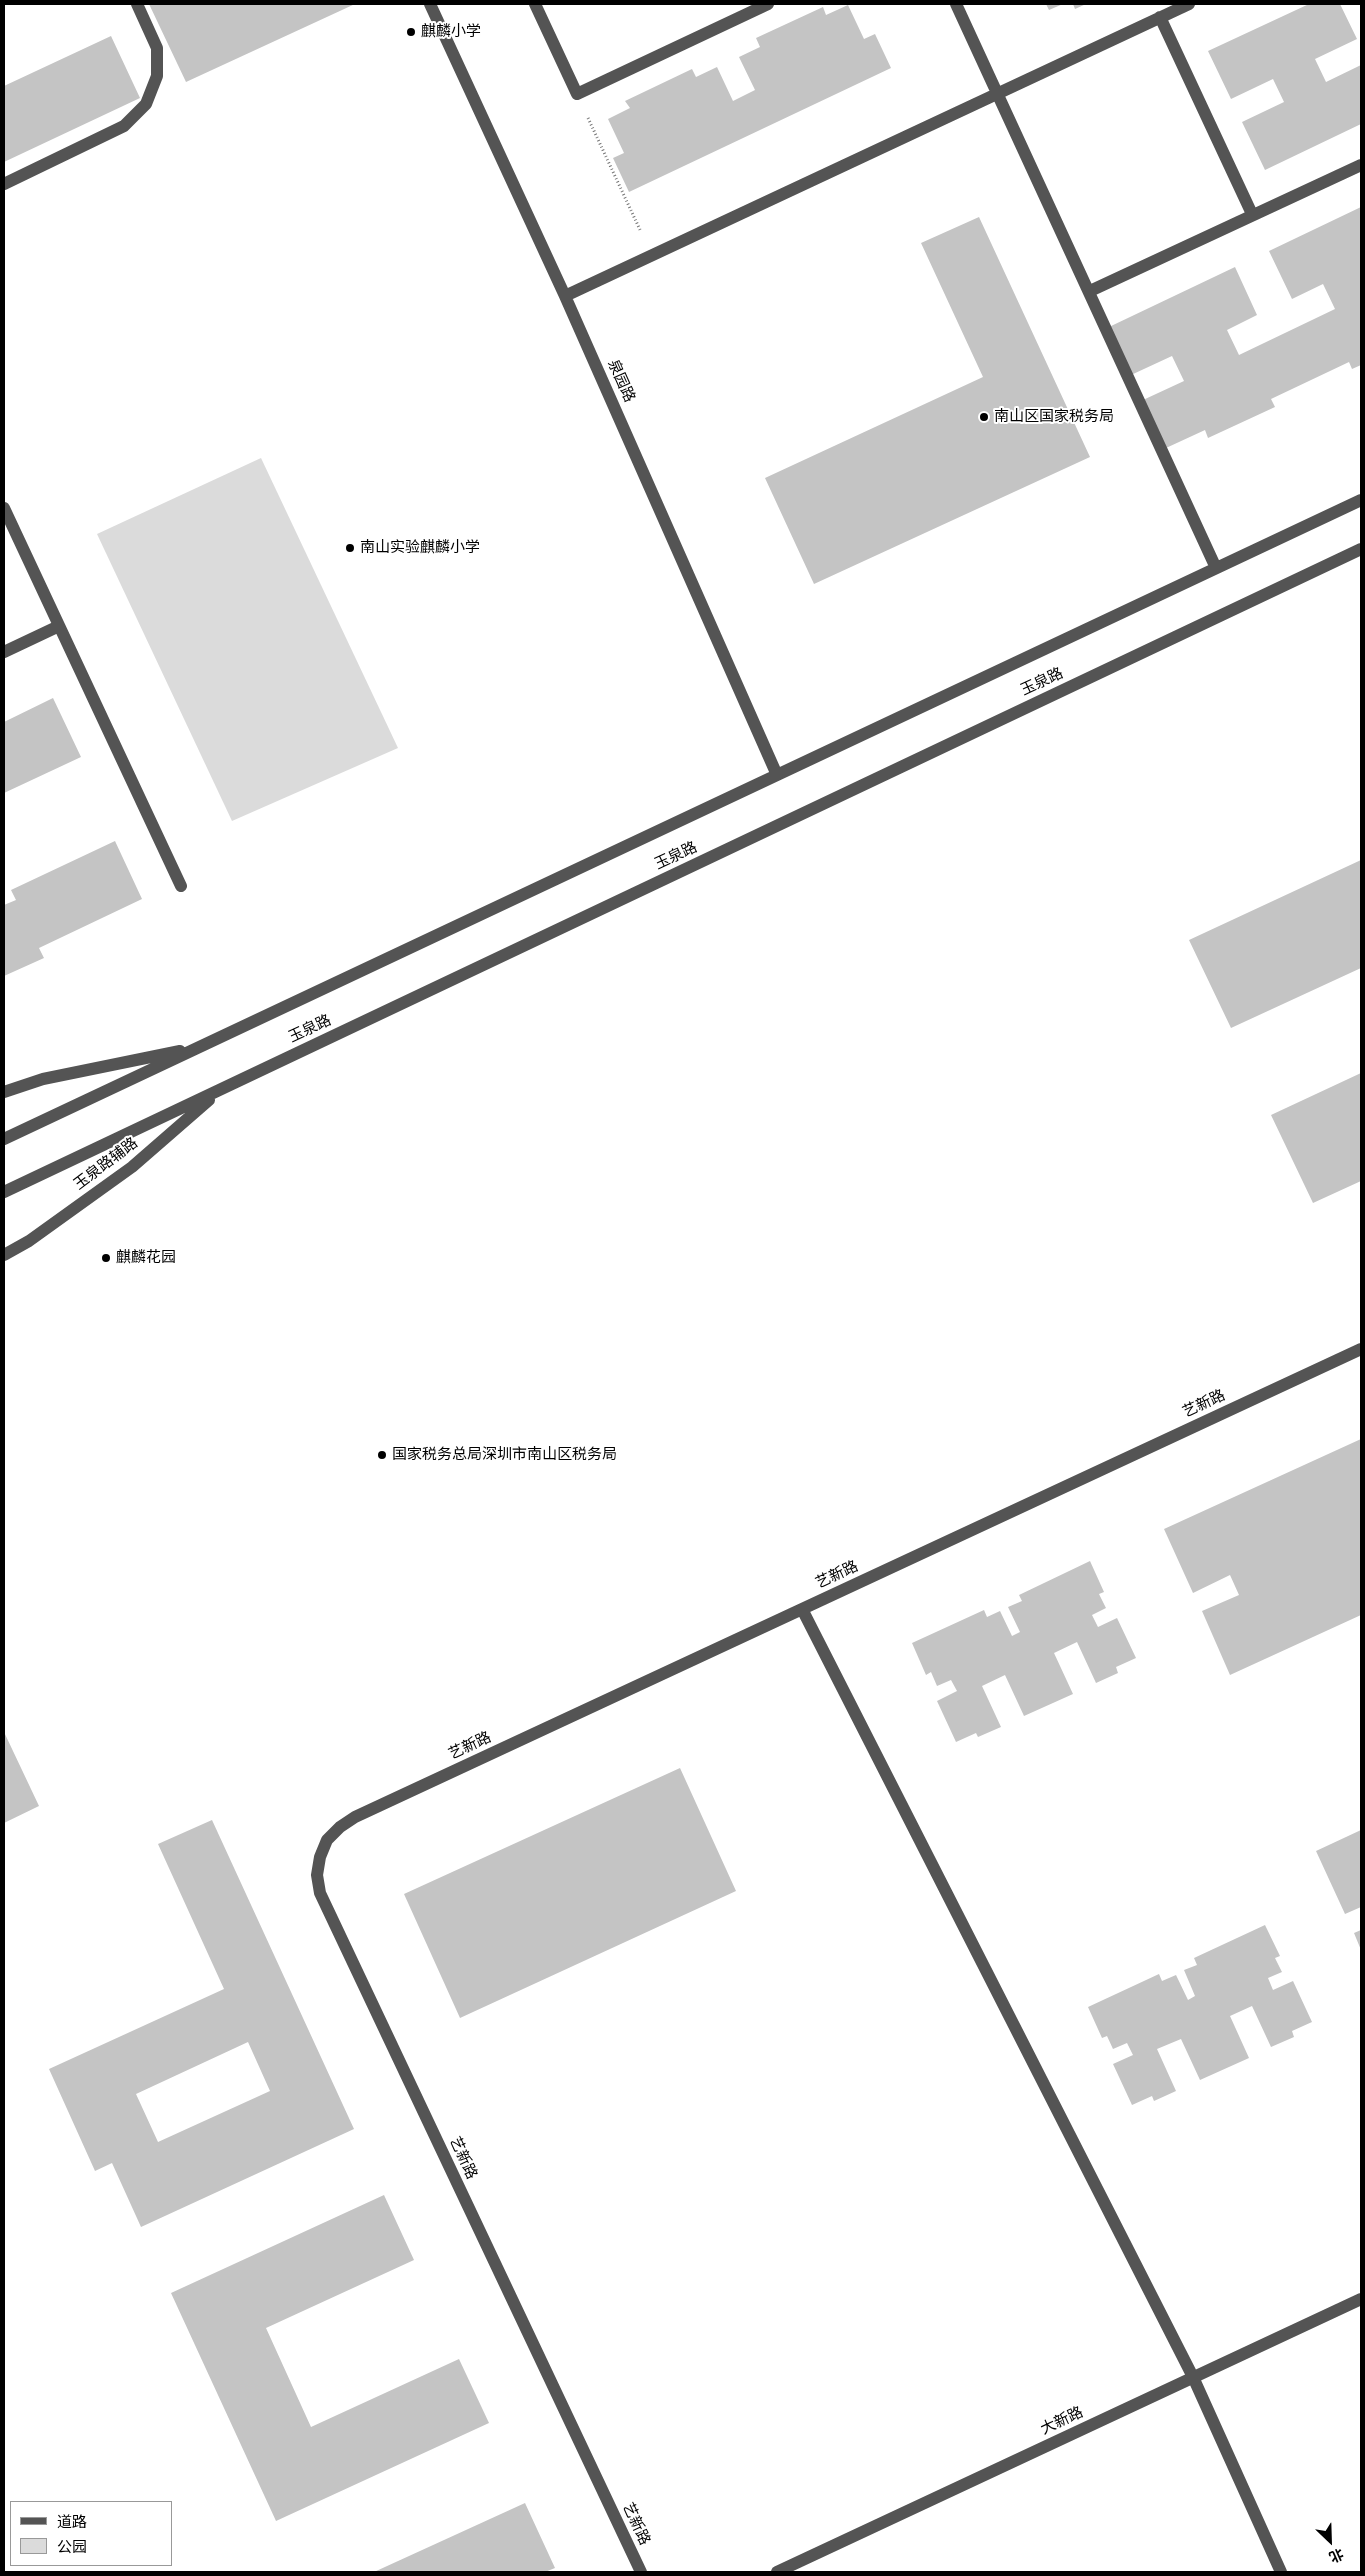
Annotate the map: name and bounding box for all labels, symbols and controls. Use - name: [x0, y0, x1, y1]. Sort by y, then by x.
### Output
- place label: 麒麟小学: [421, 23, 481, 41]
- marker: 麒麟小学: [405, 26, 417, 38]
- street label: 泉园路: [604, 357, 638, 405]
- place label: 南山区国家税务局: [994, 408, 1114, 426]
- marker: 南山区国家税务局: [978, 411, 990, 423]
- place label: 南山实验麒麟小学: [360, 539, 480, 557]
- marker: 南山实验麒麟小学: [344, 542, 356, 554]
- street label: 玉泉路: [1018, 664, 1066, 700]
- street label: 玉泉路: [652, 838, 700, 874]
- street label: 玉泉路: [286, 1011, 334, 1047]
- street label: 玉泉路辅路: [71, 1134, 141, 1194]
- place label: 麒麟花园: [116, 1249, 176, 1267]
- marker: 麒麟花园: [100, 1252, 112, 1264]
- street label: 艺新路: [1180, 1386, 1228, 1422]
- place label: 国家税务总局深圳市南山区税务局: [392, 1446, 617, 1464]
- marker: 国家税务总局深圳市南山区税务局: [376, 1449, 388, 1461]
- street label: 艺新路: [813, 1557, 861, 1593]
- street label: 艺新路: [446, 1728, 494, 1764]
- street label: 艺新路: [445, 2134, 481, 2182]
- street label: 大新路: [1038, 2403, 1086, 2439]
- street label: 艺新路: [618, 2500, 654, 2548]
- legend: [10, 2501, 172, 2566]
- text: 道路: [57, 2513, 87, 2531]
- north arrow: [1305, 2516, 1355, 2566]
- text: 公园: [57, 2538, 87, 2556]
- text: 北: [1326, 2545, 1346, 2566]

